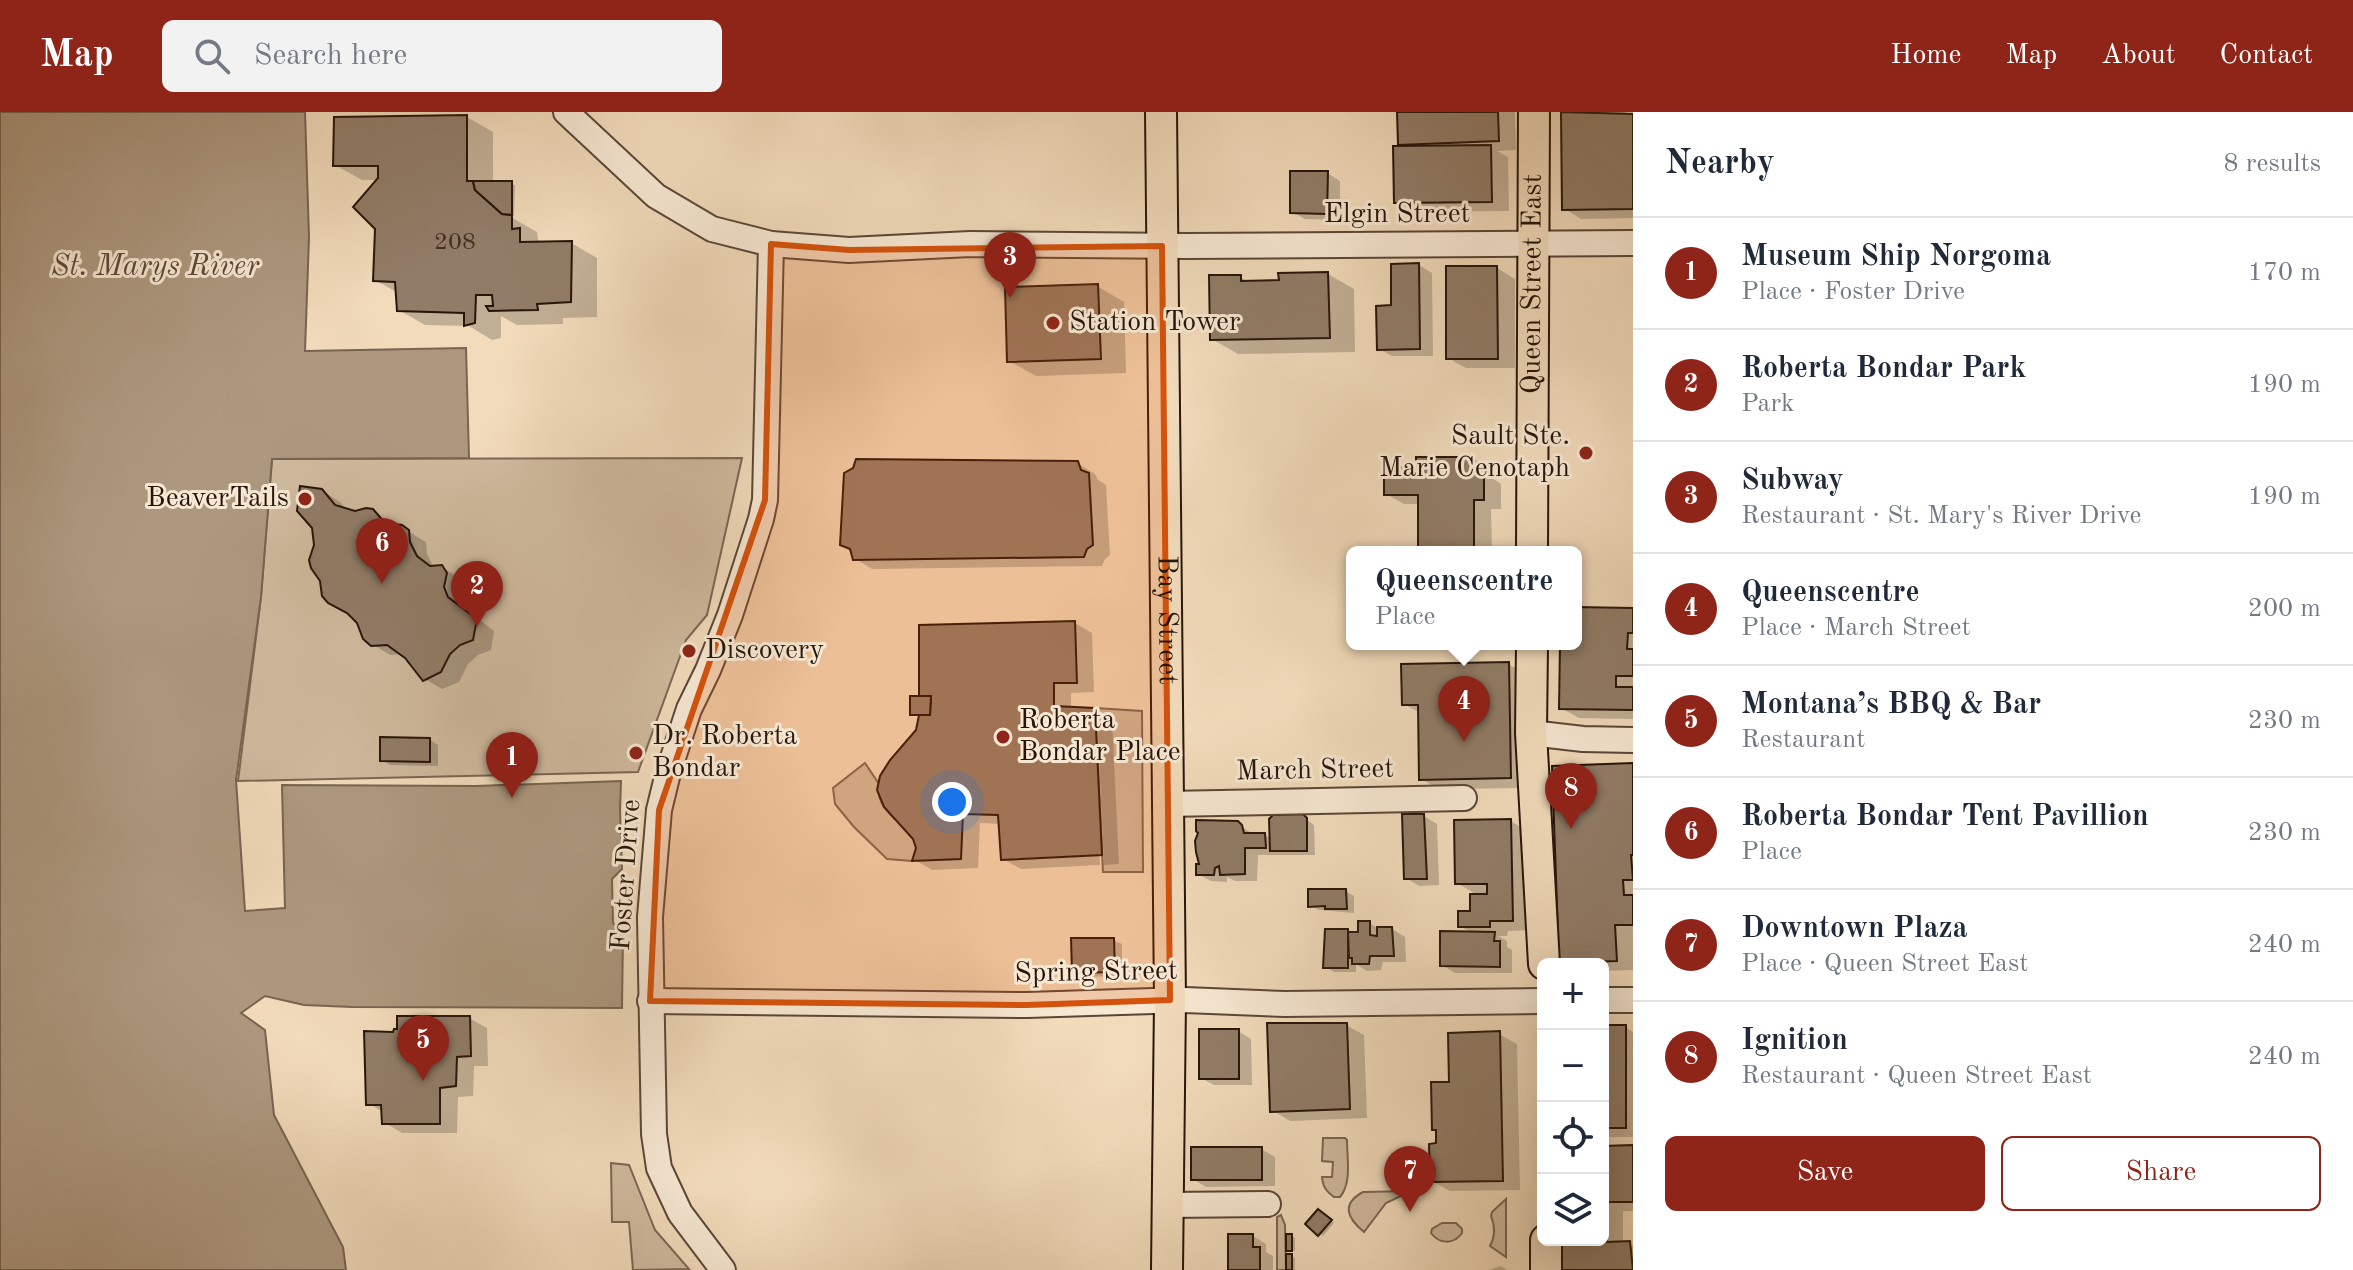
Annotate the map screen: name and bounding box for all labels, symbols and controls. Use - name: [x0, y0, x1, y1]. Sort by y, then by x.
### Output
- search box: [162, 20, 722, 92]
- icon: search: [190, 34, 234, 78]
- text: Map: [40, 37, 114, 75]
- text: Search here: [254, 41, 407, 71]
- text: Home: [1890, 42, 1961, 70]
- text: Map: [2005, 42, 2057, 70]
- text: About: [2101, 42, 2176, 70]
- text: Contact: [2220, 42, 2313, 70]
- text: Nearby: [1665, 147, 1775, 181]
- text: 8 results: [2223, 151, 2321, 177]
- street label: Queen Street East: [1519, 174, 1548, 394]
- street label: Elgin Street: [1324, 201, 1470, 229]
- house number: 208: [434, 231, 476, 255]
- pin: 3: [984, 232, 1036, 298]
- text: Museum Ship Norgoma: [1741, 242, 2051, 272]
- water label: St. Marys River: [51, 252, 260, 282]
- text: 1: [1683, 260, 1699, 286]
- text: 170 m: [2248, 260, 2321, 286]
- text: Place · Foster Drive: [1741, 279, 1965, 305]
- place label: Station Tower: [1069, 309, 1240, 337]
- marker: Station Tower: [1044, 314, 1062, 332]
- text: Roberta Bondar Park: [1741, 354, 2026, 384]
- text: 2: [1683, 372, 1699, 398]
- text: 190 m: [2248, 372, 2321, 398]
- text: Park: [1741, 391, 1795, 417]
- place label: Sault Ste. Marie Cenotaph: [1379, 423, 1570, 483]
- marker: Sault Ste. Marie Cenotaph: [1577, 444, 1595, 462]
- text: Subway: [1741, 466, 1844, 496]
- text: 3: [1683, 484, 1699, 510]
- text: 190 m: [2248, 484, 2321, 510]
- place label: BeaverTails: [146, 485, 289, 513]
- marker: BeaverTails: [296, 490, 314, 508]
- text: Restaurant · St. Mary's River Drive: [1741, 503, 2141, 529]
- pin: 6: [356, 518, 408, 584]
- popup: [1346, 546, 1582, 650]
- street label: Bay Street: [1151, 555, 1181, 685]
- pin: 2: [451, 561, 503, 627]
- text: Queenscentre: [1375, 567, 1553, 597]
- text: Queenscentre: [1741, 578, 1920, 608]
- text: 4: [1683, 596, 1699, 622]
- text: 200 m: [2248, 596, 2321, 622]
- text: Place: [1375, 604, 1435, 630]
- text: Place · March Street: [1741, 615, 1971, 641]
- place label: Discovery: [705, 637, 824, 665]
- marker: Discovery: [680, 642, 698, 660]
- pin: 4: [1438, 676, 1490, 742]
- text: Montana’s BBQ & Bar: [1741, 690, 2041, 720]
- place label: Roberta Bondar Place: [1019, 707, 1181, 767]
- text: 5: [1683, 708, 1699, 734]
- text: 230 m: [2248, 708, 2321, 734]
- place label: Dr. Roberta Bondar: [652, 723, 797, 783]
- text: Restaurant: [1741, 727, 1865, 753]
- marker: Roberta Bondar Place: [994, 728, 1012, 746]
- pin: 1: [486, 732, 538, 798]
- marker: Dr. Roberta Bondar: [627, 744, 645, 762]
- street label: March Street: [1236, 756, 1394, 786]
- pin: 8: [1545, 763, 1597, 829]
- your location: [932, 782, 972, 822]
- street label: Foster Drive: [608, 798, 646, 952]
- text: Roberta Bondar Tent Pavillion: [1741, 802, 2149, 832]
- text: 6: [1683, 820, 1699, 846]
- text: 230 m: [2248, 820, 2321, 846]
- text: Place: [1741, 839, 1802, 865]
- text: Downtown Plaza: [1741, 914, 1968, 944]
- text: 7: [1683, 932, 1699, 958]
- text: 240 m: [2248, 932, 2321, 958]
- text: Place · Queen Street East: [1741, 951, 2028, 977]
- street label: Spring Street: [1014, 958, 1178, 988]
- map controls: [1537, 958, 1609, 1246]
- button: +: [1537, 958, 1609, 1030]
- pin: 5: [397, 1015, 449, 1081]
- text: Ignition: [1741, 1026, 1848, 1056]
- button: −: [1537, 1030, 1609, 1102]
- text: 8: [1683, 1044, 1699, 1070]
- text: 240 m: [2248, 1044, 2321, 1070]
- text: Restaurant · Queen Street East: [1741, 1063, 2092, 1089]
- button: locate: [1537, 1102, 1609, 1174]
- button: Save: [1665, 1136, 1985, 1211]
- button: Share: [2001, 1136, 2321, 1211]
- pin: 7: [1384, 1146, 1436, 1212]
- button: layers: [1537, 1174, 1609, 1246]

